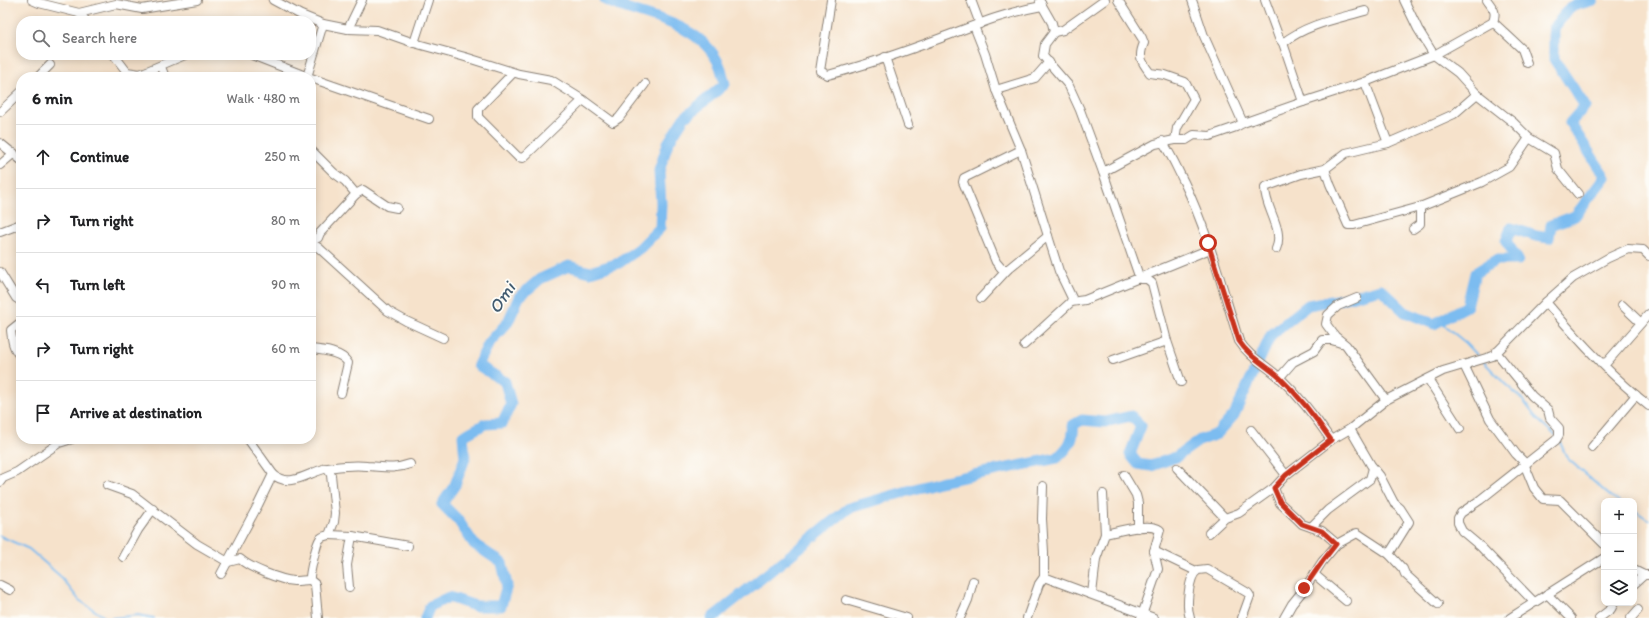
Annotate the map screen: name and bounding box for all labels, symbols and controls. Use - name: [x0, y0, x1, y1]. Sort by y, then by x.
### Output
- search box: [16, 16, 316, 60]
- icon: search: [30, 27, 52, 49]
- text: Search here: [62, 29, 137, 47]
- text: 6 min: [32, 88, 73, 108]
- text: Walk · 480 m: [226, 91, 300, 106]
- icon: ahead: [32, 146, 54, 168]
- text: Continue: [70, 148, 129, 166]
- text: 250 m: [264, 149, 300, 164]
- icon: right: [32, 210, 54, 232]
- text: Turn right: [70, 212, 134, 230]
- text: 80 m: [271, 213, 300, 228]
- route start: [1199, 234, 1217, 252]
- icon: left: [32, 274, 54, 296]
- text: Turn left: [70, 276, 125, 294]
- water label: Omi: [484, 276, 522, 318]
- text: 90 m: [271, 277, 300, 292]
- icon: right: [32, 338, 54, 360]
- text: Turn right: [70, 340, 134, 358]
- text: 60 m: [271, 341, 300, 356]
- icon: arrive: [32, 402, 54, 424]
- text: Arrive at destination: [70, 404, 202, 422]
- map controls: [1601, 498, 1637, 606]
- button: +: [1601, 498, 1637, 534]
- button: −: [1601, 534, 1637, 570]
- button: layers: [1601, 570, 1637, 606]
- route end: [1295, 579, 1313, 597]

